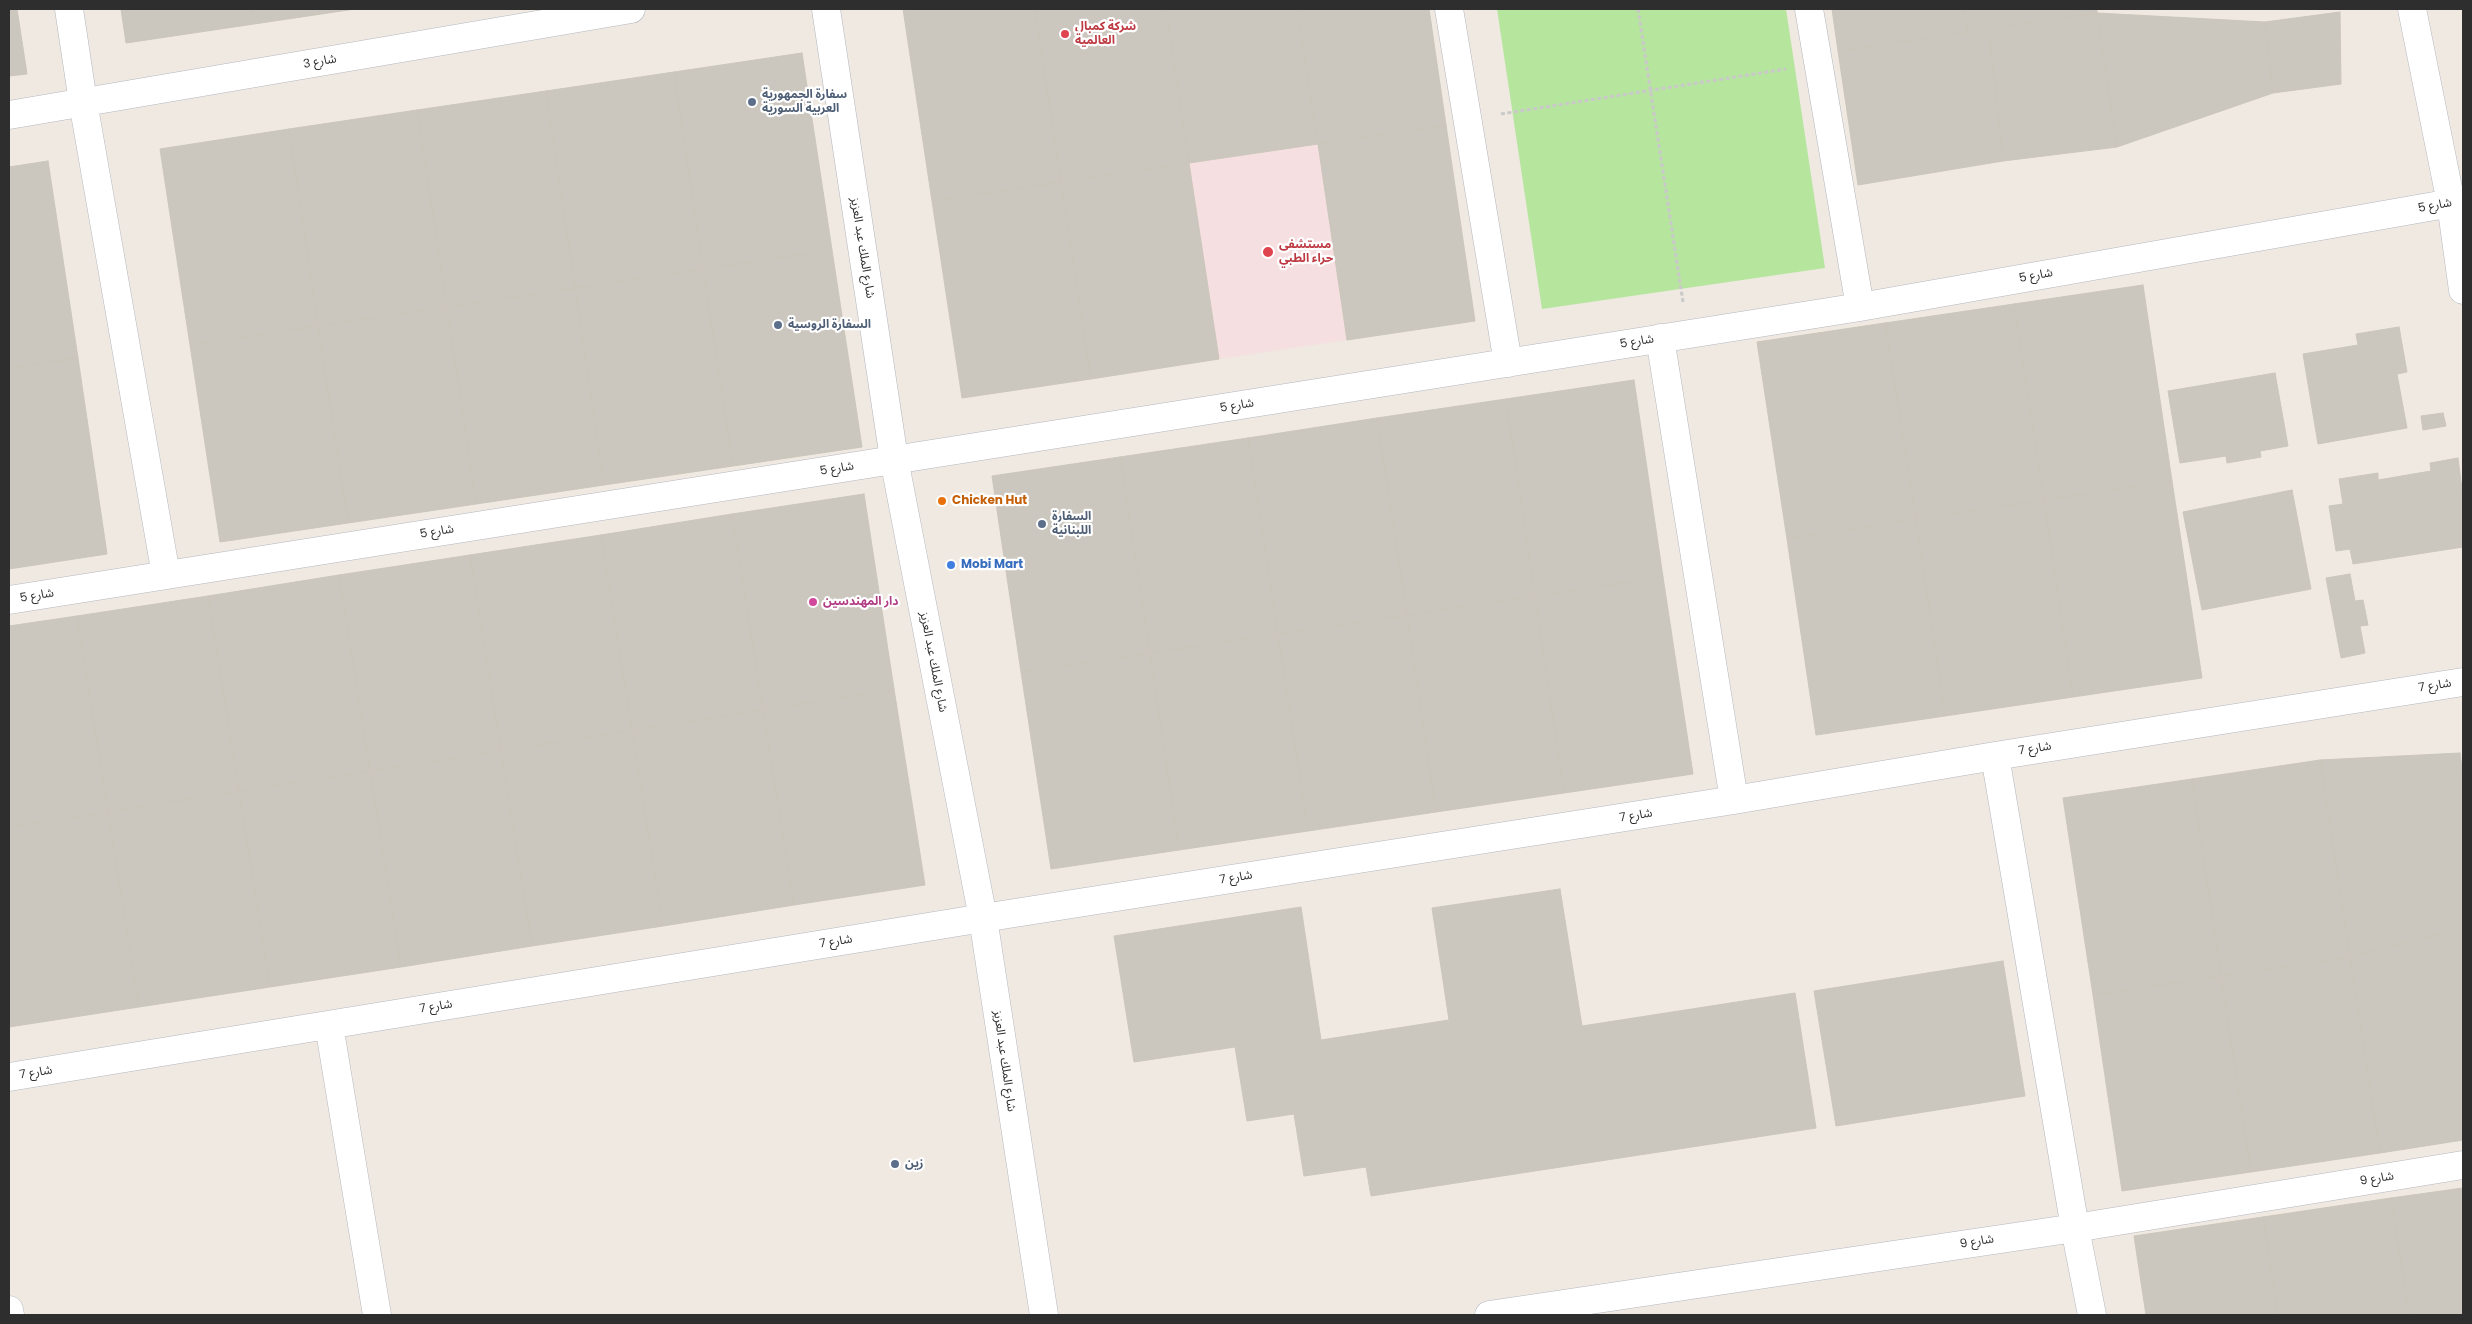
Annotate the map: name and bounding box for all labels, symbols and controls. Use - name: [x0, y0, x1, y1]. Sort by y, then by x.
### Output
- place label: شركة كمبال العالمية: [1075, 20, 1136, 48]
- marker: شركة كمبال العالمية: [1059, 28, 1071, 40]
- street label: شارع 3: [302, 52, 338, 72]
- place label: سفارة الجمهورية العربية السورية: [762, 88, 847, 116]
- marker: سفارة الجمهورية العربية السورية: [746, 96, 758, 108]
- street label: شارع الملك عبد العزيز: [847, 196, 877, 300]
- street label: شارع 5: [2417, 196, 2453, 216]
- place label: مستشفى حراء الطبي: [1279, 238, 1333, 266]
- marker: مستشفى حراء الطبي: [1261, 245, 1275, 259]
- street label: شارع 5: [2018, 266, 2054, 286]
- place label: السفارة الروسية: [788, 318, 871, 332]
- marker: السفارة الروسية: [772, 319, 784, 331]
- street label: شارع 5: [1619, 332, 1655, 352]
- street label: شارع 5: [1219, 396, 1255, 416]
- street label: شارع 5: [819, 459, 855, 479]
- place label: Chicken Hut: [952, 494, 1027, 508]
- marker: Chicken Hut: [936, 495, 948, 507]
- place label: السفارة اللبنانية: [1052, 510, 1091, 538]
- marker: السفارة اللبنانية: [1036, 518, 1048, 530]
- street label: شارع 5: [419, 522, 455, 542]
- place label: Mobi Mart: [961, 558, 1023, 572]
- marker: Mobi Mart: [945, 559, 957, 571]
- street label: شارع 5: [19, 586, 55, 606]
- place label: دار المهندسين: [823, 595, 899, 609]
- marker: دار المهندسين: [807, 596, 819, 608]
- street label: شارع الملك عبد العزيز: [916, 611, 950, 713]
- street label: شارع 7: [2418, 676, 2452, 696]
- street label: شارع 7: [2018, 739, 2052, 759]
- street label: شارع 7: [1619, 806, 1653, 826]
- street label: شارع 7: [1219, 868, 1253, 888]
- street label: شارع 7: [819, 932, 853, 952]
- street label: شارع 7: [419, 997, 453, 1017]
- street label: شارع الملك عبد العزيز: [990, 1009, 1018, 1113]
- street label: شارع 7: [19, 1063, 53, 1083]
- place label: زين: [905, 1157, 924, 1171]
- marker: زين: [889, 1158, 901, 1170]
- street label: شارع 9: [2359, 1169, 2395, 1189]
- street label: شارع 9: [1959, 1232, 1995, 1252]

